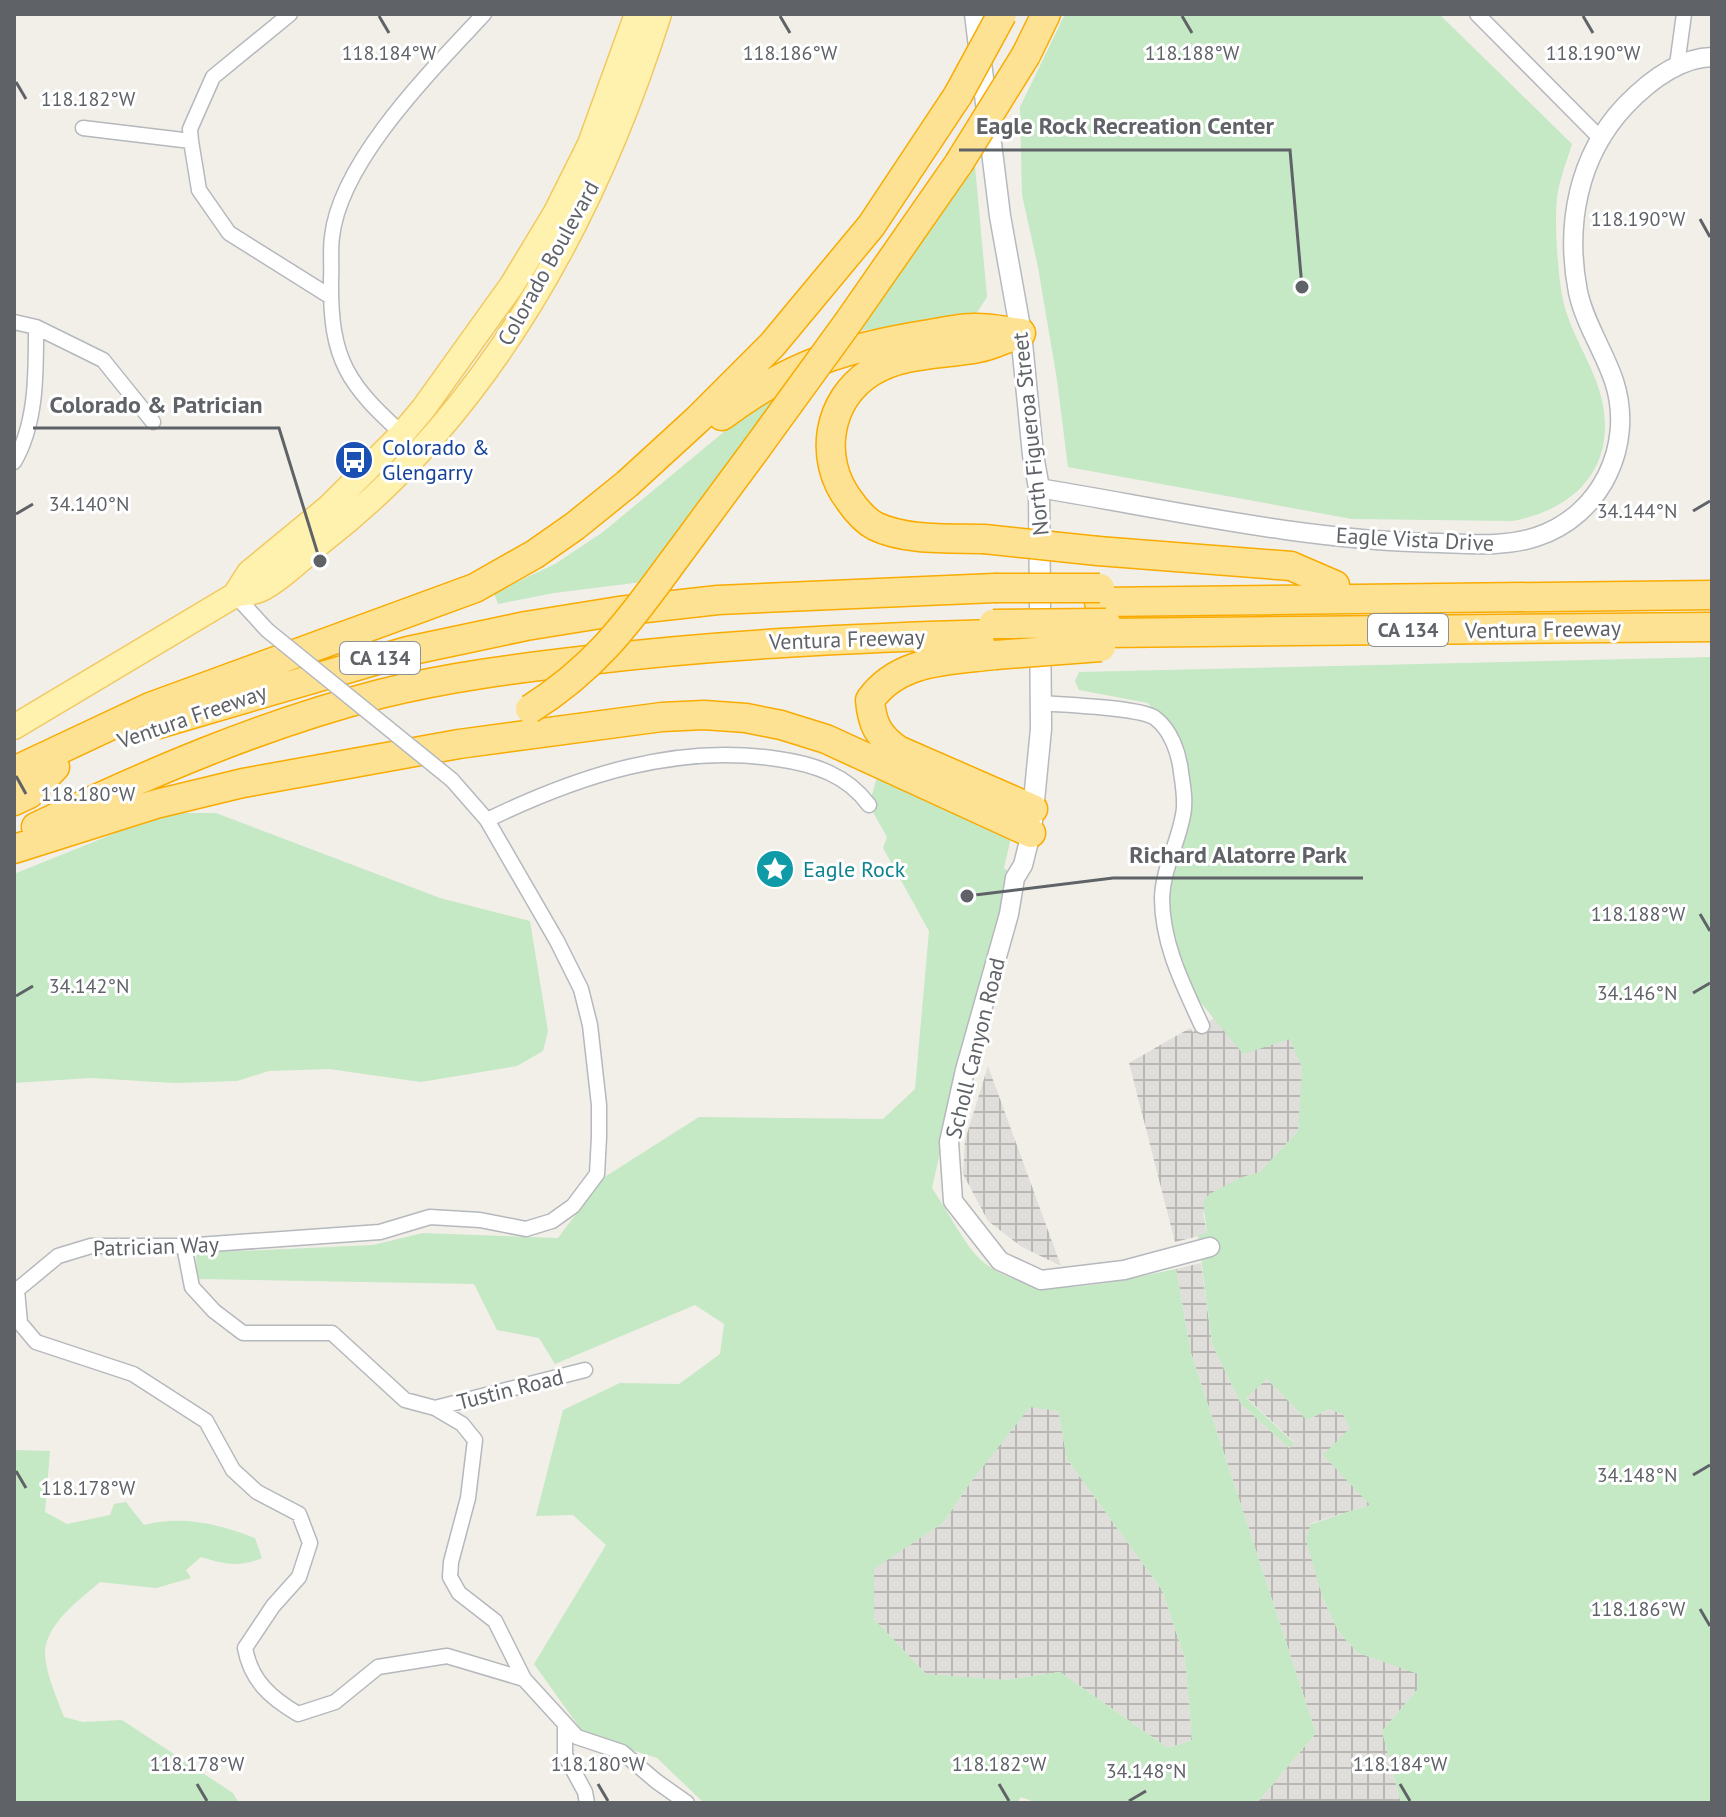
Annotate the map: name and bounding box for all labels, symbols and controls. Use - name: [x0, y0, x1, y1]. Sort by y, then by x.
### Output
- text: 118.184°W: [342, 40, 437, 66]
- text: 118.186°W: [743, 40, 838, 66]
- text: 118.188°W: [1145, 40, 1240, 66]
- text: 118.190°W: [1546, 40, 1641, 66]
- text: 118.182°W: [41, 86, 136, 112]
- callout: Eagle Rock Recreation Center: [959, 102, 1290, 150]
- text: Eagle Rock Recreation Center: [976, 110, 1275, 141]
- street label: Colorado Boulevard: [491, 176, 605, 350]
- text: 118.190°W: [1591, 206, 1686, 232]
- street label: North Figueroa Street: [1005, 330, 1055, 537]
- callout: Colorado & Patrician: [33, 380, 279, 428]
- text: Colorado & Patrician: [49, 389, 263, 420]
- place label: Colorado & Glengarry: [382, 433, 490, 486]
- bus stop icon: Colorado & Glengarry: [333, 439, 375, 481]
- text: 34.140°N: [49, 491, 129, 517]
- text: 34.144°N: [1597, 498, 1677, 524]
- street label: Eagle Vista Drive: [1335, 521, 1495, 557]
- road number: CA 134: [1368, 614, 1448, 646]
- street label: Ventura Freeway: [1464, 614, 1622, 644]
- street label: Ventura Freeway: [768, 622, 926, 656]
- road number: CA 134: [340, 642, 420, 674]
- street label: Ventura Freeway: [113, 677, 271, 755]
- text: 118.180°W: [41, 781, 136, 807]
- callout: Richard Alatorre Park: [1113, 830, 1363, 878]
- text: Richard Alatorre Park: [1129, 839, 1347, 870]
- place icon: Eagle Rock: [754, 848, 796, 890]
- place label: Eagle Rock: [803, 855, 906, 883]
- text: 118.188°W: [1591, 901, 1686, 927]
- street label: Scholl Canyon Road: [939, 955, 1011, 1141]
- text: 34.142°N: [49, 973, 129, 999]
- text: 34.146°N: [1597, 980, 1677, 1006]
- street label: Patrician Way: [93, 1230, 220, 1262]
- street label: Tustin Road: [454, 1362, 566, 1416]
- text: 34.148°N: [1597, 1462, 1677, 1488]
- text: 118.178°W: [41, 1475, 136, 1501]
- text: 118.186°W: [1591, 1596, 1686, 1622]
- text: 118.178°W: [150, 1751, 245, 1777]
- text: 118.180°W: [551, 1751, 646, 1777]
- text: 118.182°W: [952, 1751, 1047, 1777]
- text: 118.184°W: [1353, 1751, 1448, 1777]
- text: 34.148°N: [1106, 1758, 1186, 1784]

